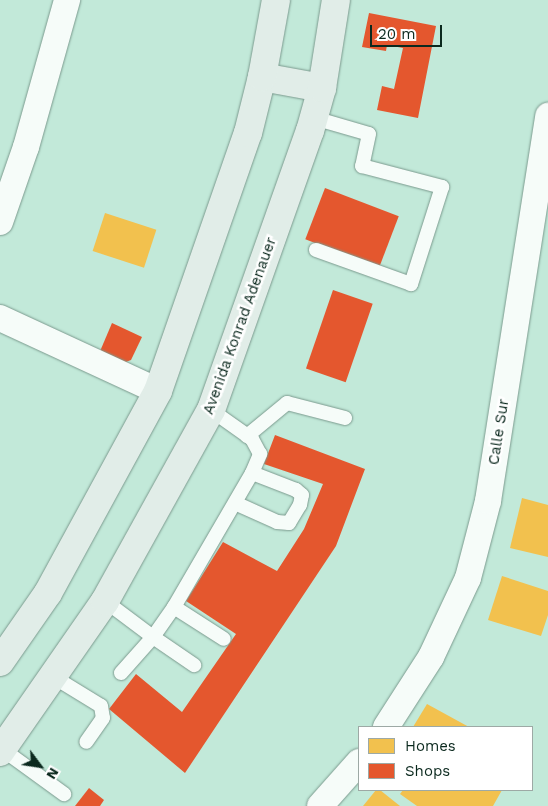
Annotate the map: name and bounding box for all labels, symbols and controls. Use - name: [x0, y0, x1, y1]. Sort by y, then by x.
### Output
- scale bar: [373, 15, 446, 47]
- text: 20 m: [378, 25, 416, 43]
- street label: Avenida Konrad Adenauer: [199, 235, 281, 417]
- street label: Calle Sur: [485, 398, 513, 466]
- legend: [358, 726, 533, 791]
- text: Homes: [405, 737, 456, 755]
- north arrow: [15, 741, 65, 791]
- text: Shops: [405, 762, 450, 780]
- text: N: [43, 765, 62, 782]

